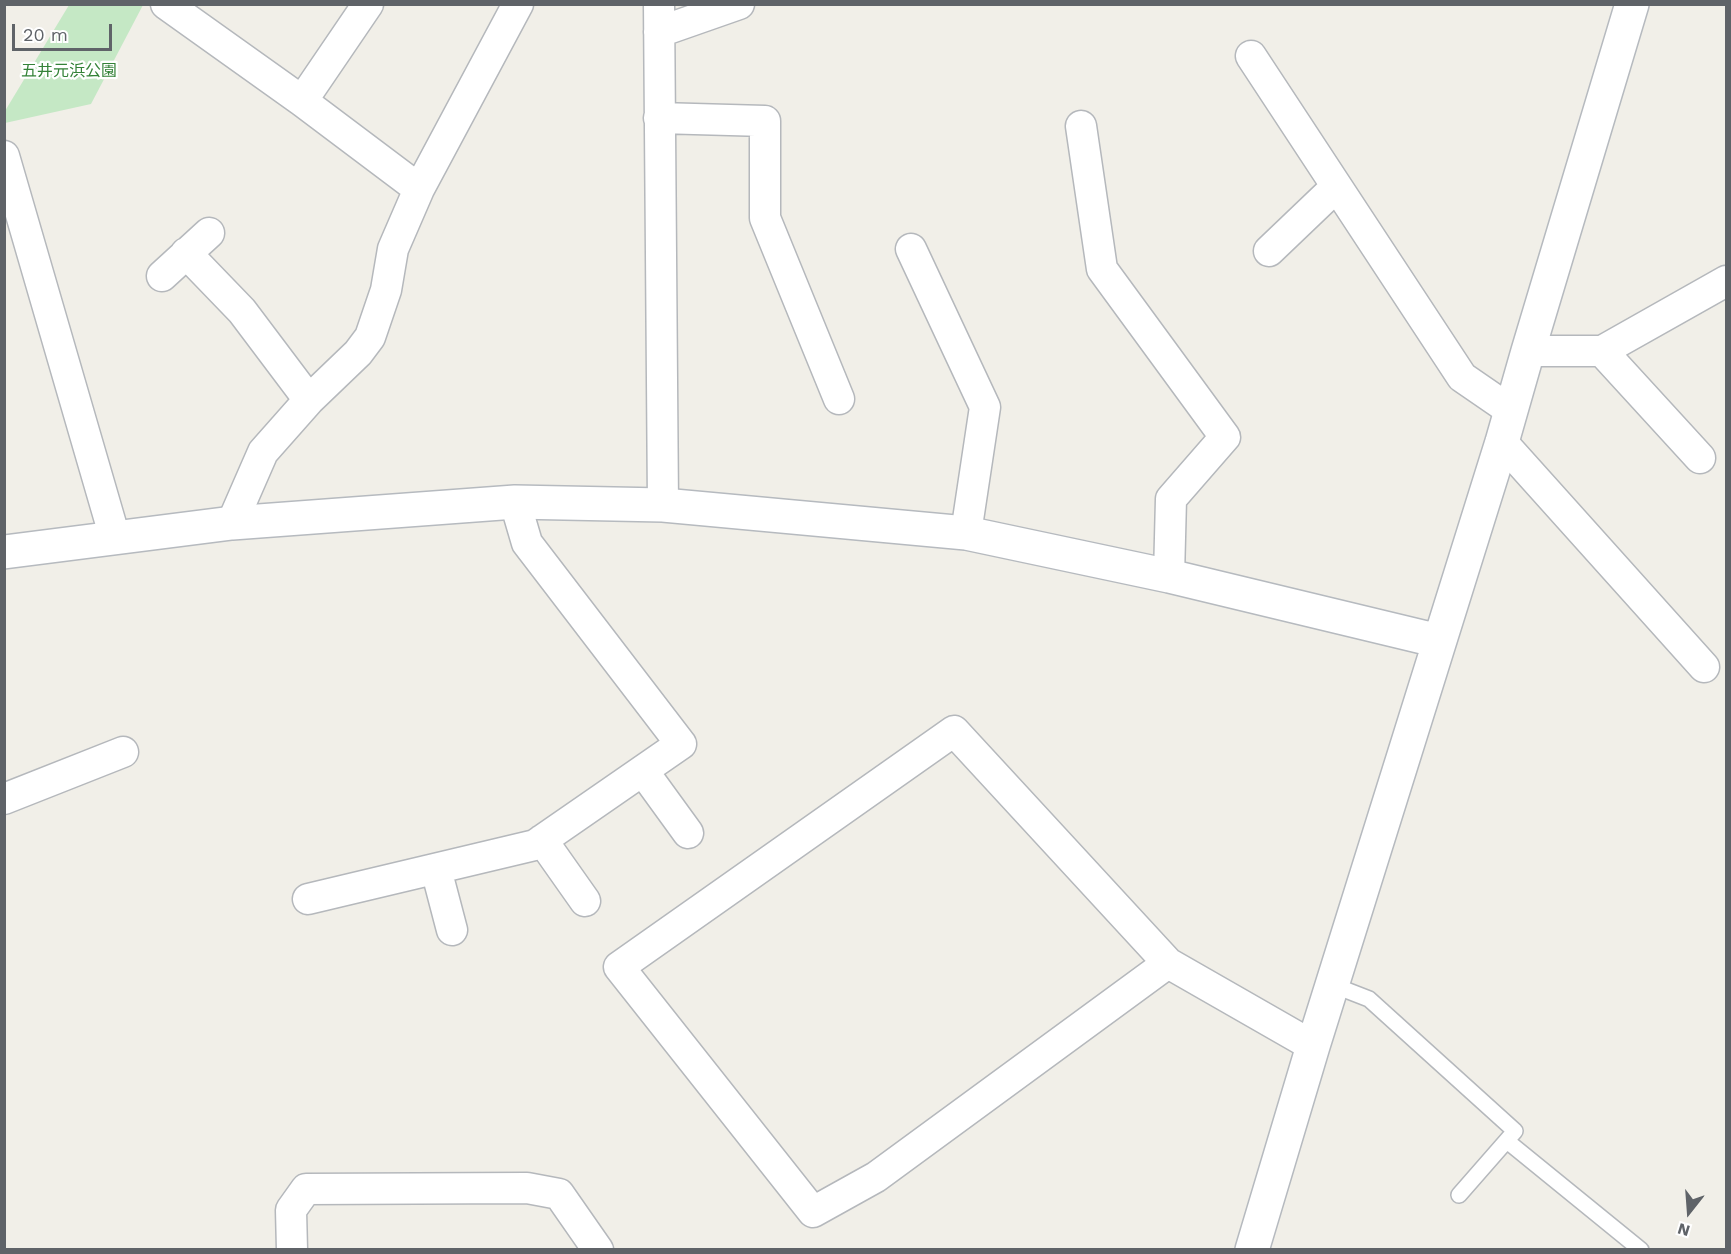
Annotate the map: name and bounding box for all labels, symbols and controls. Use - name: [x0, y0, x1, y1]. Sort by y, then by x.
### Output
- scale bar: [15, 12, 116, 50]
- text: 20 m: [23, 24, 68, 45]
- park label: 五井元浜公園: [21, 61, 117, 81]
- north arrow: [1659, 1182, 1719, 1242]
- text: N: [1675, 1219, 1692, 1241]

